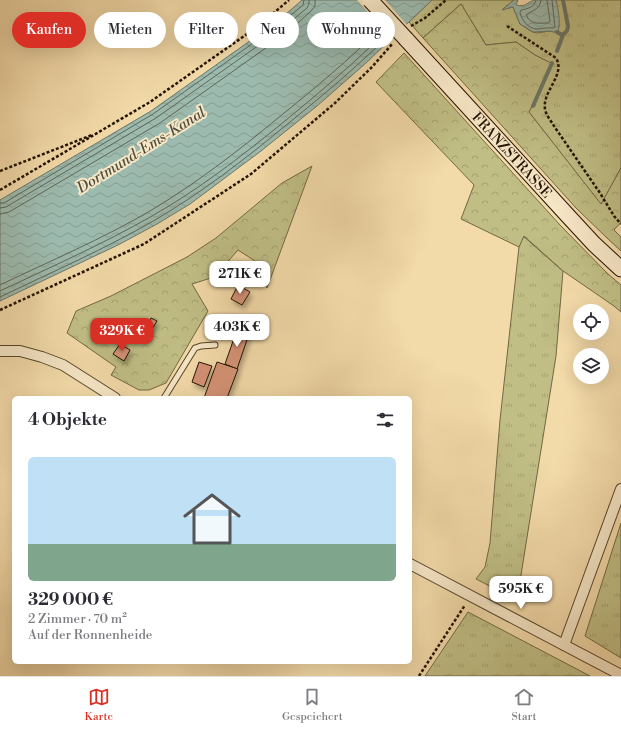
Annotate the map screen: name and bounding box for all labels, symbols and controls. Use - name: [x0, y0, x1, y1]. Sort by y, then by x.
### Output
- chip: Kaufen: [12, 12, 86, 48]
- chip: Mieten: [94, 12, 166, 48]
- chip: Filter: [174, 12, 238, 48]
- chip: Neu: [246, 12, 299, 48]
- chip: Wohnung: [307, 12, 395, 48]
- water label: Dortmund-Ems-Kanal: [72, 103, 209, 198]
- street label: FRANZSTRASSE: [467, 109, 555, 202]
- pin: 271K €: [207, 261, 273, 295]
- text: 271K €: [218, 266, 262, 282]
- map controls: [573, 304, 609, 384]
- button: locate: [573, 304, 609, 340]
- pin: 403K €: [204, 314, 270, 348]
- pin: 329K €: [89, 318, 155, 352]
- text: 403K €: [213, 319, 261, 335]
- text: 329K €: [99, 323, 145, 339]
- button: layers: [573, 348, 609, 384]
- text: 4 Objekte: [28, 409, 107, 431]
- icon: filters: [374, 409, 396, 431]
- icon: home: [176, 483, 248, 555]
- pin: 595K €: [488, 576, 554, 610]
- text: 595K €: [498, 581, 544, 597]
- text: 329 000 €: [28, 589, 113, 611]
- text: 2 Zimmer · 70 m²: [28, 611, 127, 627]
- text: Auf der Ronnenheide: [28, 627, 152, 643]
- tab: Karte: [85, 686, 113, 724]
- tab: Gespeichert: [282, 686, 343, 724]
- tab: Start: [512, 686, 536, 724]

